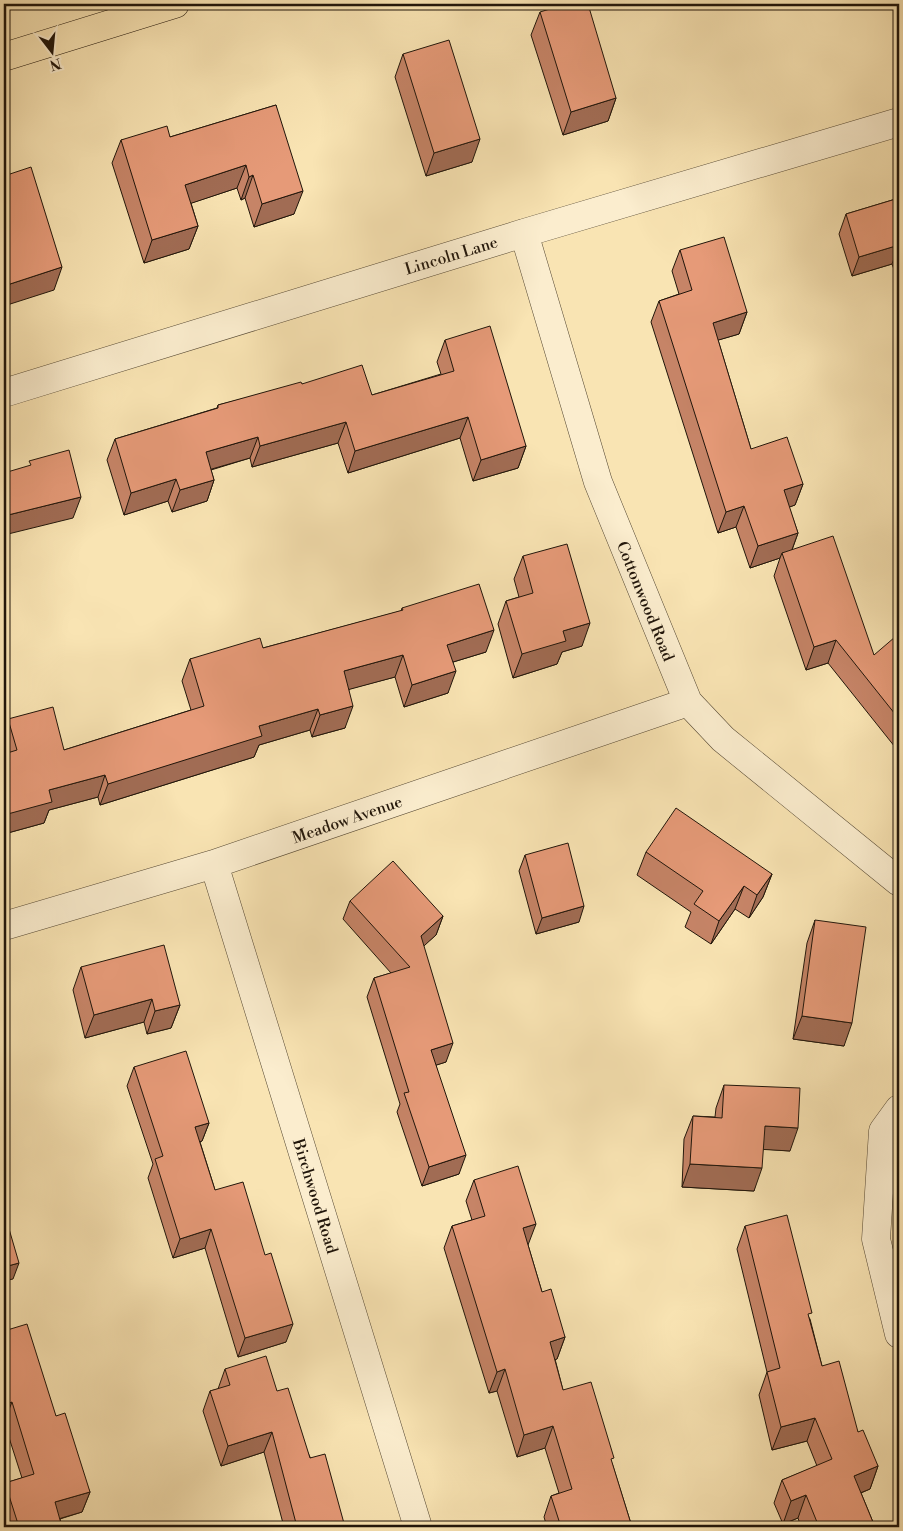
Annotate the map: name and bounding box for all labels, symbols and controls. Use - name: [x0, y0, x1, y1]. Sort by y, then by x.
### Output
- north arrow: [28, 28, 78, 78]
- text: N: [48, 53, 63, 74]
- street label: Lincoln Lane: [402, 232, 500, 280]
- street label: Cottonwood Road: [612, 538, 678, 664]
- street label: Meadow Avenue: [290, 792, 405, 848]
- street label: Birchwood Road: [288, 1136, 342, 1256]

